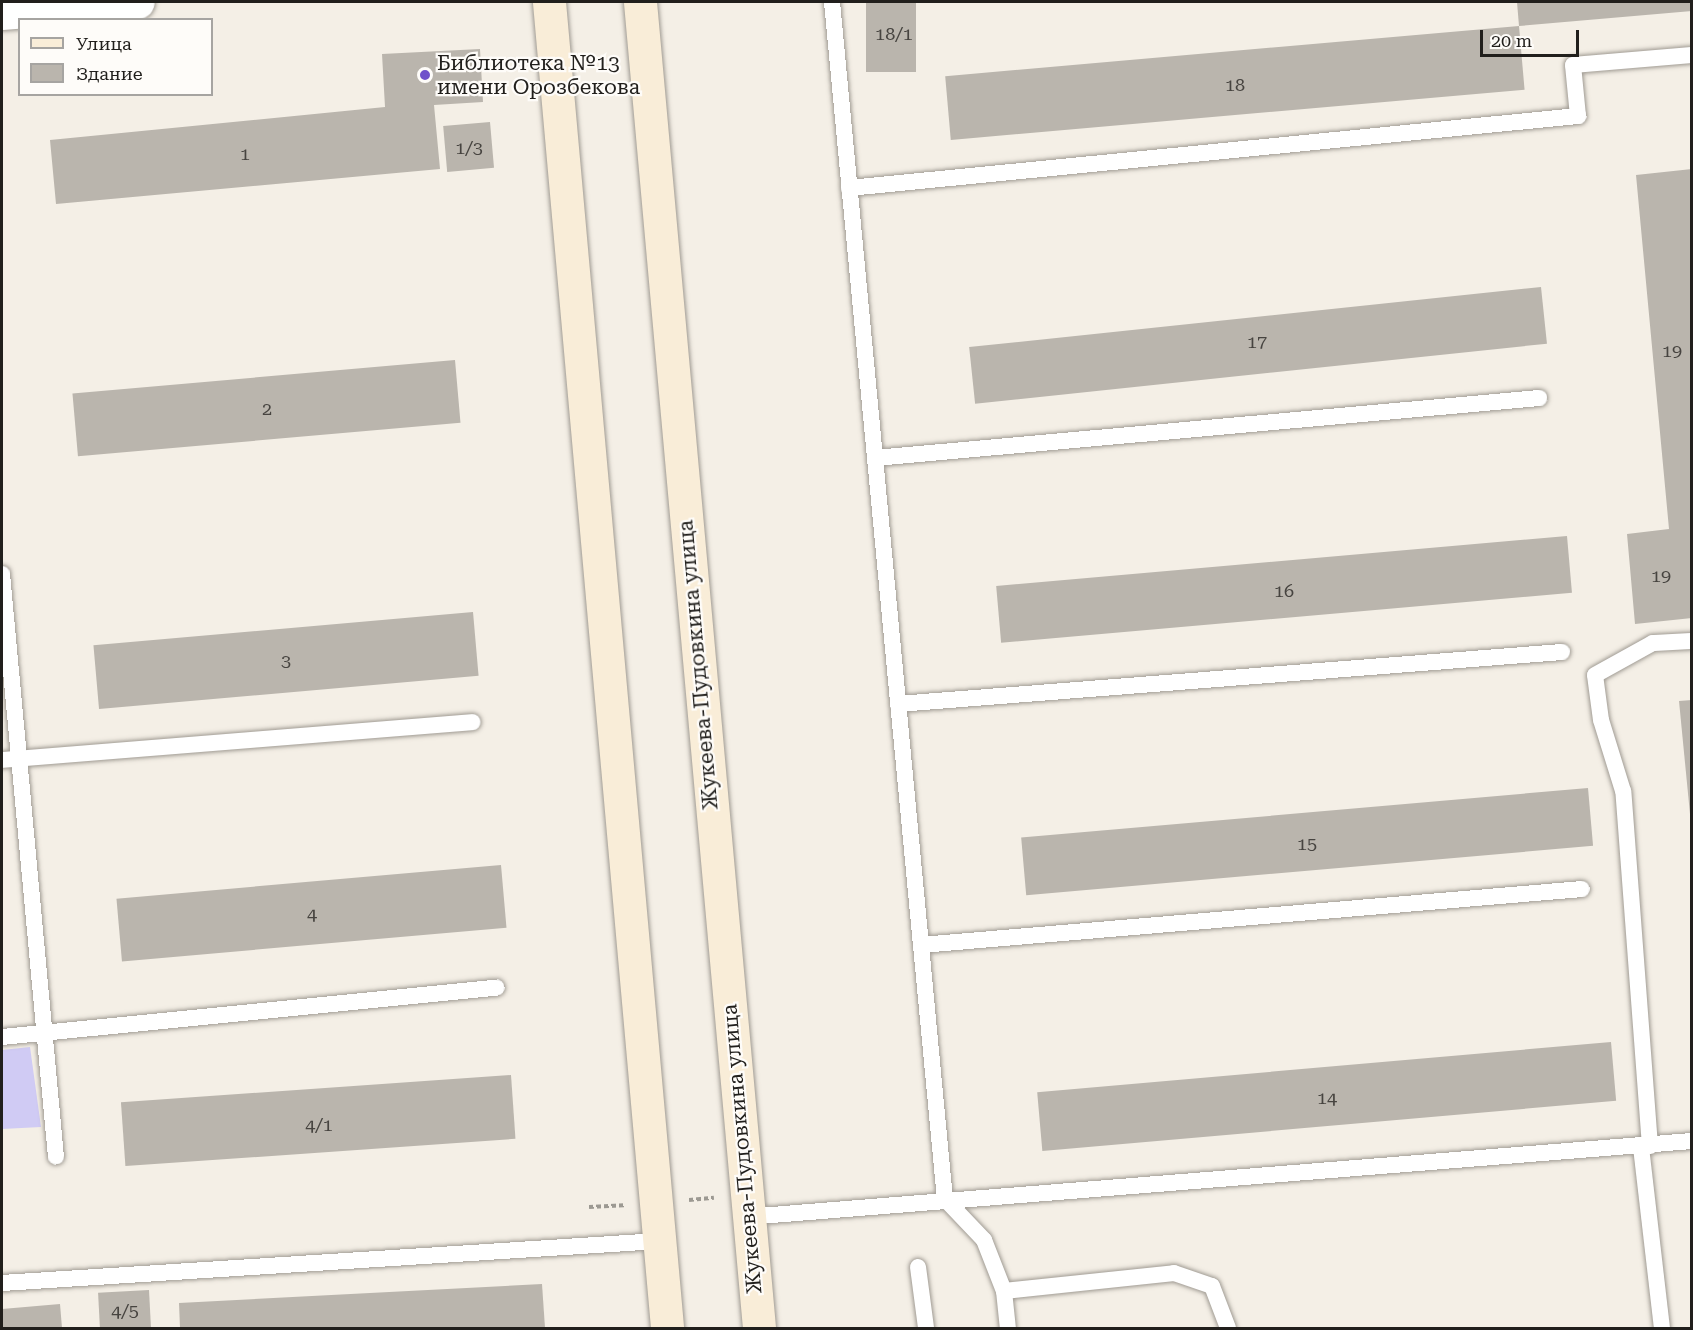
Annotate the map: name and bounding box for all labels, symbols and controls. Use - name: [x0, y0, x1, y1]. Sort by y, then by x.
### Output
- legend: [18, 18, 213, 96]
- scale bar: [1483, 18, 1582, 56]
- house number: 18/1: [875, 23, 913, 45]
- text: 20 m: [1491, 30, 1532, 51]
- text: Улица: [76, 33, 132, 54]
- place label: Библиотека №13 имени Орозбекова: [437, 50, 640, 100]
- text: Здание: [76, 63, 143, 84]
- marker: Библиотека №13 имени Орозбекова: [418, 68, 432, 82]
- house number: 18: [1225, 74, 1245, 96]
- house number: 1/3: [455, 137, 483, 159]
- house number: 1: [240, 143, 250, 165]
- house number: 17: [1247, 331, 1267, 353]
- house number: 19: [1662, 340, 1682, 362]
- house number: 2: [262, 398, 272, 420]
- street label: Жукеева-Пудовкина улица: [673, 519, 723, 811]
- house number: 19: [1651, 565, 1671, 587]
- house number: 16: [1274, 580, 1294, 602]
- house number: 3: [281, 650, 291, 672]
- house number: 15: [1297, 833, 1317, 855]
- house number: 4: [307, 903, 317, 925]
- street label: Жукеева-Пудовкина улица: [717, 1003, 767, 1295]
- house number: 14: [1317, 1087, 1337, 1109]
- house number: 4/1: [305, 1114, 333, 1136]
- house number: 4/5: [111, 1300, 139, 1322]

